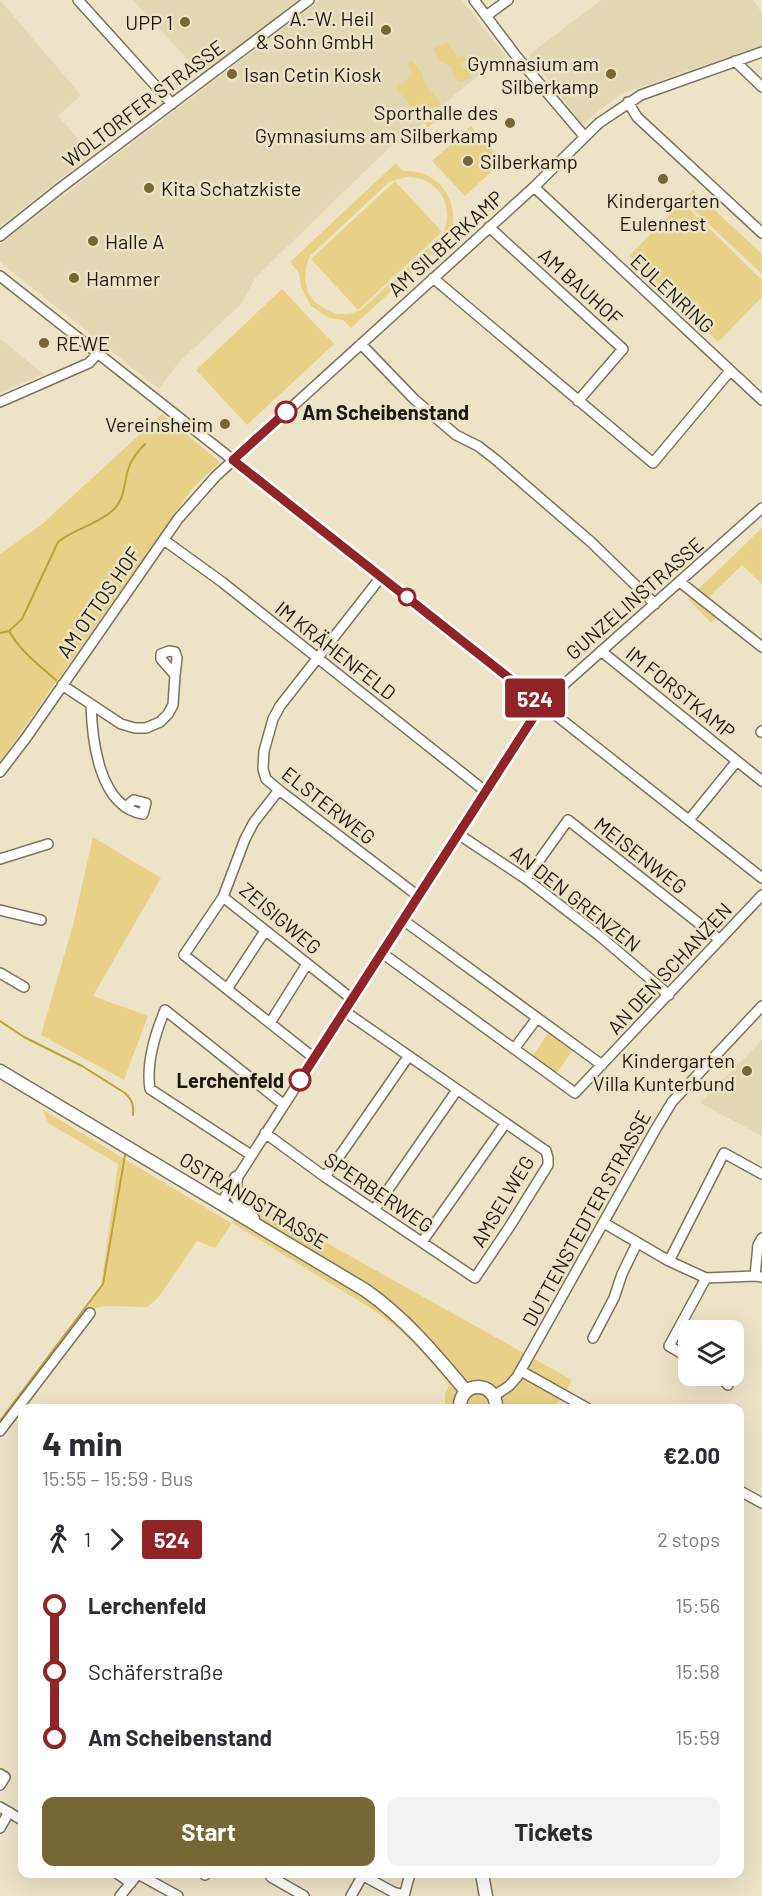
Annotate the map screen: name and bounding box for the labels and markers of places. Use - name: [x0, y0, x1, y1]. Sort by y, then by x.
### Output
- place label: A.-W. Heil & Sohn GmbH: [256, 6, 374, 53]
- place label: UPP 1: [125, 10, 173, 34]
- marker: UPP 1: [178, 15, 192, 29]
- marker: A.-W. Heil & Sohn GmbH: [379, 23, 393, 37]
- place label: Gymnasium am Silberkamp: [467, 51, 599, 98]
- place label: Isan Cetin Kiosk: [244, 62, 381, 86]
- marker: Isan Cetin Kiosk: [225, 67, 239, 81]
- marker: Gymnasium am Silberkamp: [604, 67, 618, 81]
- place label: Sporthalle des Gymnasiums am Silberkamp: [255, 100, 498, 147]
- marker: Sporthalle des Gymnasiums am Silberkamp: [503, 116, 517, 130]
- place label: Silberkamp: [480, 149, 578, 173]
- marker: Silberkamp: [461, 154, 475, 168]
- marker: Kindergarten Eulennest: [656, 172, 670, 186]
- place label: Kita Schatzkiste: [161, 176, 301, 200]
- marker: Kita Schatzkiste: [142, 181, 156, 195]
- place label: Kindergarten Eulennest: [606, 188, 720, 235]
- place label: Halle A: [105, 229, 164, 253]
- marker: Halle A: [86, 234, 100, 248]
- place label: Hammer: [86, 266, 160, 290]
- marker: Hammer: [67, 271, 81, 285]
- place label: REWE: [56, 331, 110, 355]
- marker: REWE: [37, 336, 51, 350]
- place label: Am Scheibenstand: [302, 400, 469, 424]
- marker: Am Scheibenstand: [275, 401, 297, 423]
- place label: Vereinsheim: [105, 412, 213, 436]
- marker: Vereinsheim: [218, 417, 232, 431]
- unlabelled marker: [398, 588, 416, 606]
- place label: Kindergarten Villa Kunterbund: [593, 1048, 735, 1095]
- marker: Kindergarten Villa Kunterbund: [740, 1064, 754, 1078]
- place label: Lerchenfeld: [177, 1068, 284, 1092]
- marker: Lerchenfeld: [289, 1069, 311, 1091]

